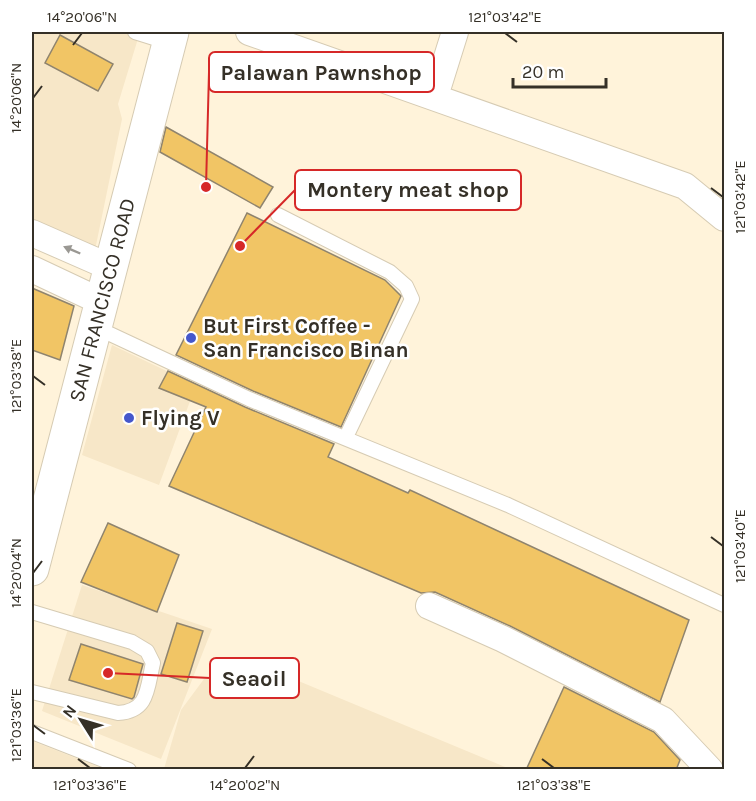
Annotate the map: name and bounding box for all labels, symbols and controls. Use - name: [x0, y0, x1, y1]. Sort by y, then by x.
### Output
- text: 14°20'06"N: [47, 8, 117, 26]
- text: 121°03'42"E: [468, 8, 542, 26]
- scale bar: [513, 51, 606, 89]
- callout: Palawan Pawnshop: [209, 52, 434, 92]
- text: Palawan Pawnshop: [220, 60, 422, 86]
- text: 20 m: [522, 61, 564, 83]
- text: 14°20'06"N: [7, 63, 25, 133]
- text: 121°03'42"E: [731, 160, 749, 234]
- callout: Montery meat shop: [295, 170, 521, 210]
- text: Montery meat shop: [307, 177, 509, 203]
- street label: SAN FRANCISCO ROAD: [64, 195, 140, 405]
- one-way arrow: [62, 245, 80, 255]
- place label: But First Coffee - San Francisco Binan: [203, 314, 409, 362]
- marker: But First Coffee - San Francisco Binan: [184, 331, 198, 345]
- text: 121°03'38"E: [7, 339, 25, 413]
- place label: Flying V: [141, 406, 220, 430]
- marker: Flying V: [122, 411, 136, 425]
- text: 121°03'40"E: [731, 509, 749, 583]
- text: 14°20'04"N: [7, 538, 25, 608]
- callout: Seaoil: [210, 658, 299, 698]
- text: Seaoil: [222, 666, 286, 692]
- text: 121°03'36"E: [7, 688, 25, 762]
- north arrow: [51, 690, 111, 750]
- text: N: [58, 701, 80, 722]
- text: 121°03'36"E: [53, 776, 127, 794]
- text: 14°20'02"N: [210, 776, 280, 794]
- text: 121°03'38"E: [517, 776, 591, 794]

